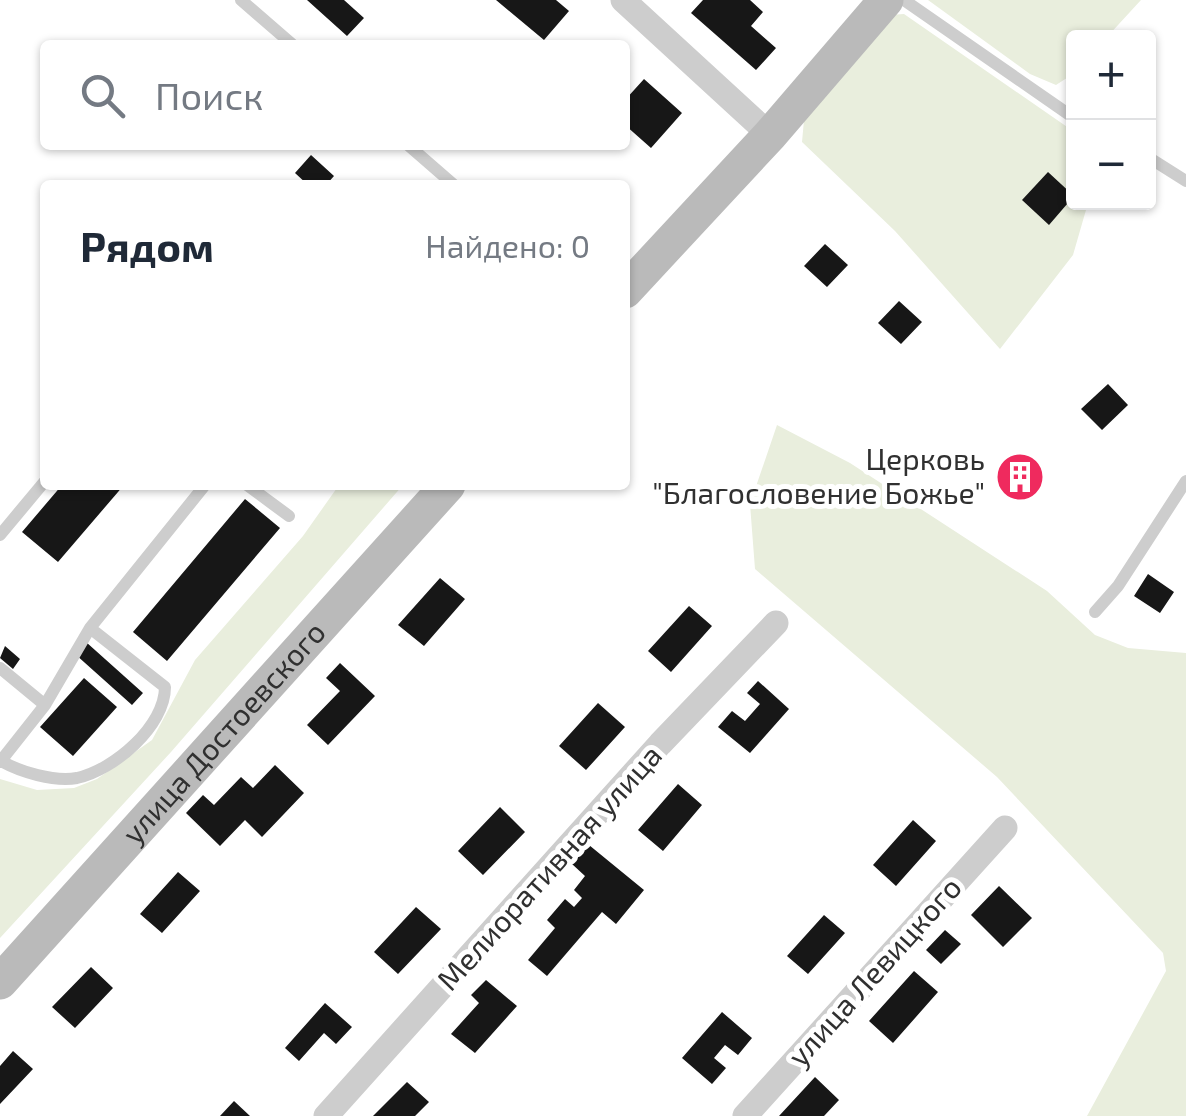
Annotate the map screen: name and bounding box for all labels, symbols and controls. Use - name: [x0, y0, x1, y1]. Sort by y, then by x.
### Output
- map controls: [1066, 30, 1156, 210]
- button: +: [1066, 30, 1156, 120]
- search box: [40, 40, 630, 150]
- icon: search: [75, 68, 130, 123]
- text: Поиск: [155, 72, 264, 118]
- button: −: [1066, 120, 1156, 210]
- text: Рядом: [80, 220, 214, 270]
- text: Найдено: 0: [425, 226, 590, 264]
- place label: Церковь "Благословение Божье": [652, 440, 985, 510]
- building icon: Церковь "Благословение Божье": [994, 451, 1046, 503]
- street label: улица Достоевского: [114, 613, 332, 851]
- street label: Мелиоративная улица: [429, 736, 669, 997]
- street label: улица Левицкого: [779, 869, 969, 1073]

